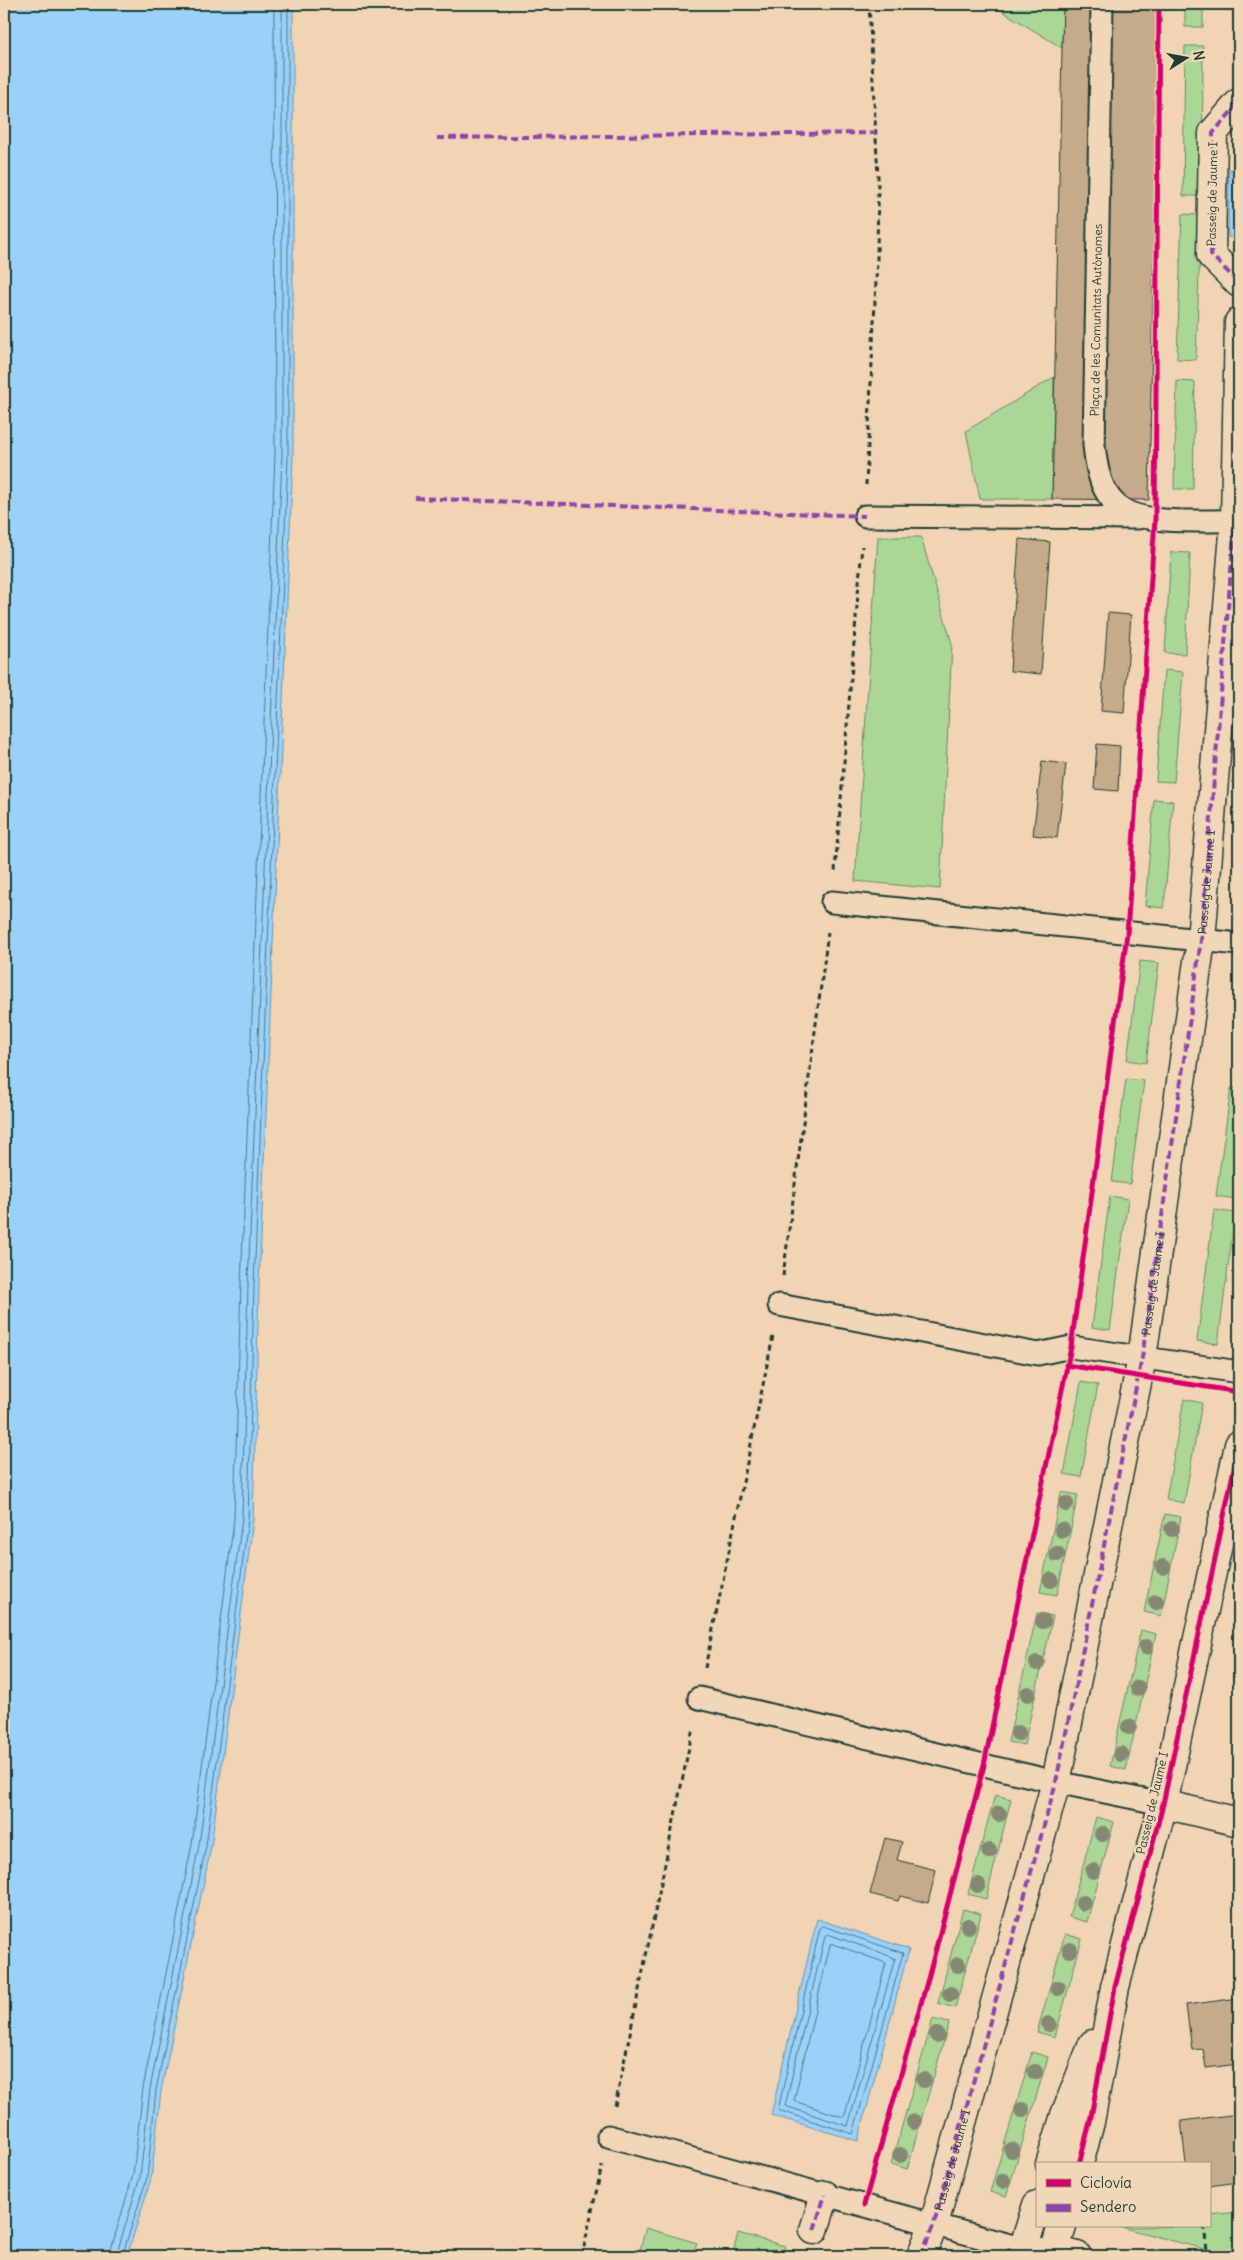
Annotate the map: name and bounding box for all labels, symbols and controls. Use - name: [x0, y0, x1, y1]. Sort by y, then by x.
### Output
- north arrow: [1160, 32, 1210, 82]
- text: N: [1189, 49, 1209, 62]
- street label: Passeig de Jaume I: [1204, 142, 1220, 246]
- street label: Plaça de les Comunitats Autònomes: [1087, 224, 1105, 416]
- street label: Passeig de Jaume I: [1194, 829, 1217, 935]
- street label: Passeig de Jaume I: [1138, 1231, 1167, 1336]
- street label: Passeig de Jaume I: [1133, 1750, 1171, 1856]
- street label: Passeig de Jaume I: [931, 2107, 973, 2212]
- legend: [1036, 2162, 1210, 2228]
- text: Ciclovía: [1080, 2173, 1132, 2192]
- text: Sendero: [1080, 2197, 1136, 2216]

